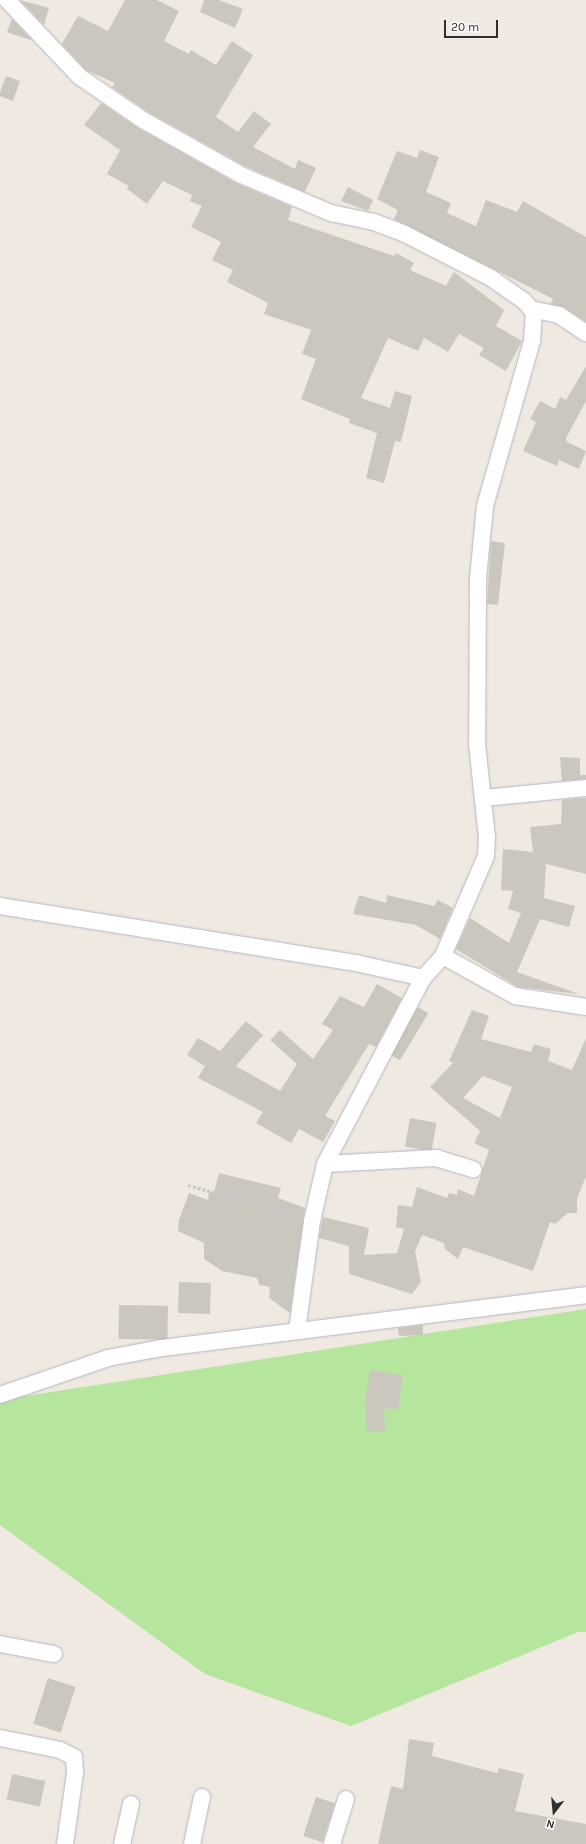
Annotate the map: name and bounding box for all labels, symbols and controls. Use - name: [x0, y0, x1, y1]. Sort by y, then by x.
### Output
- scale bar: [446, 12, 500, 38]
- text: 20 m: [451, 20, 479, 34]
- north arrow: [534, 1792, 574, 1832]
- text: N: [545, 1817, 556, 1831]

